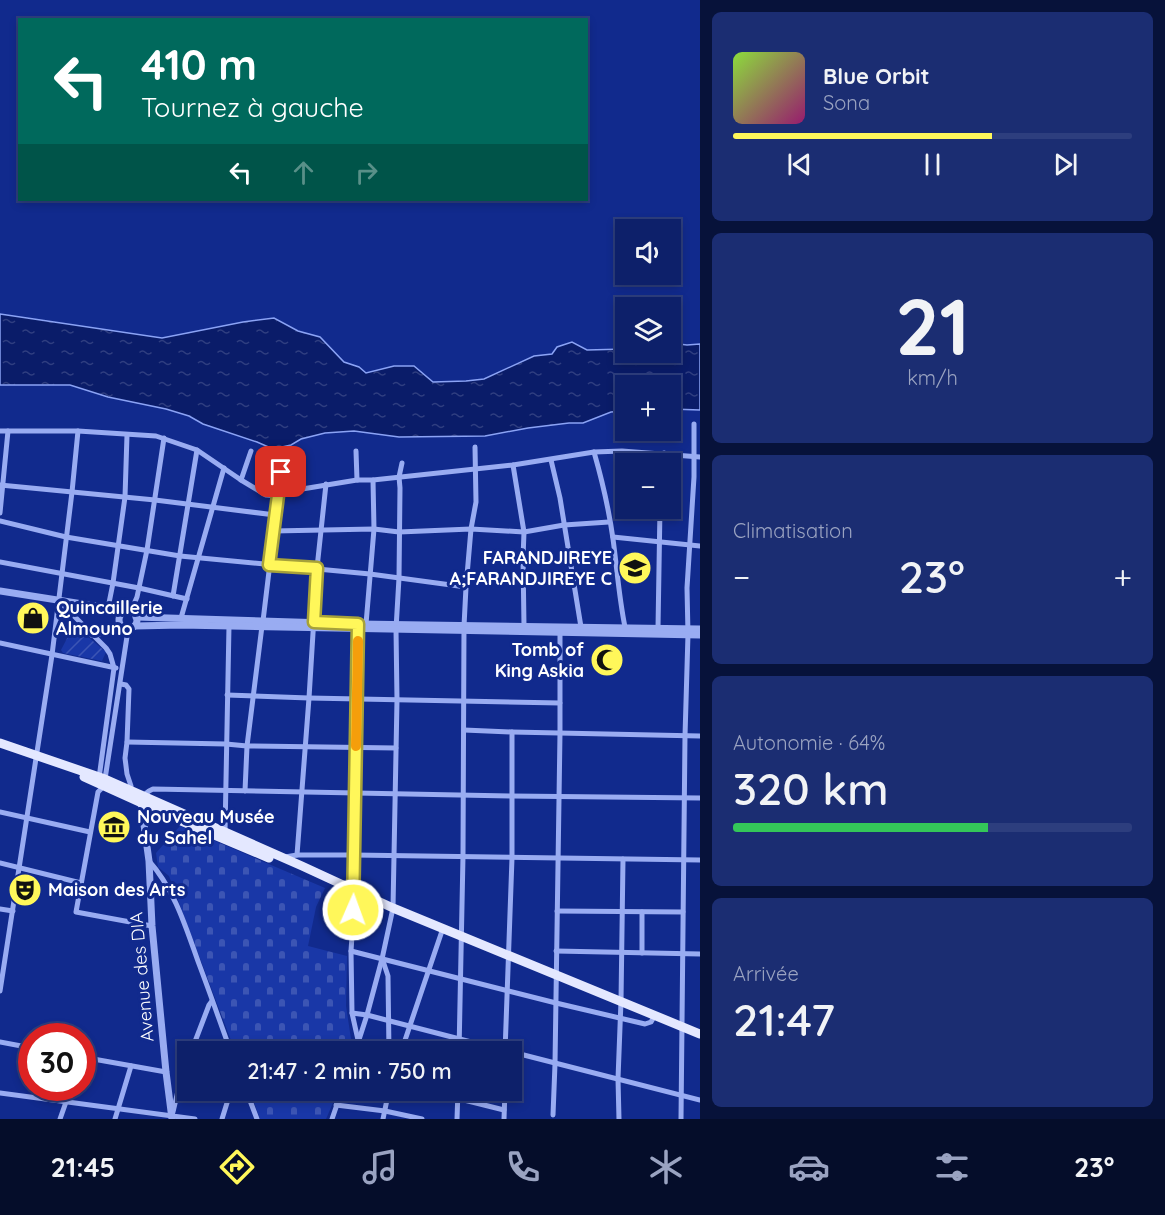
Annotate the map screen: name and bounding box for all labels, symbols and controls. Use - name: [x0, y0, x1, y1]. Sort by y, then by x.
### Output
- text: 410 m: [141, 38, 257, 91]
- icon: left: [42, 42, 120, 120]
- text: Blue Orbit: [823, 62, 929, 90]
- text: Tournez à gauche: [141, 90, 364, 124]
- text: Sona: [823, 90, 870, 115]
- icon: previous: [783, 148, 816, 181]
- icon: pause: [916, 148, 949, 181]
- icon: next: [1049, 148, 1082, 181]
- icon: left: [224, 156, 257, 189]
- icon: ahead: [287, 156, 320, 189]
- icon: right: [350, 156, 383, 189]
- map controls: [615, 219, 681, 519]
- button: sound: [615, 219, 681, 285]
- text: 21: [895, 277, 970, 375]
- button: layers: [615, 297, 681, 363]
- text: km/h: [907, 365, 958, 390]
- button: +: [615, 375, 681, 441]
- pin: [255, 446, 306, 497]
- button: −: [615, 453, 681, 519]
- icon: arrive: [264, 455, 297, 488]
- text: Climatisation: [733, 518, 853, 543]
- place label: FARANDJIREYE A;FARANDJIREYE C: [450, 546, 612, 590]
- text: 23°: [899, 548, 965, 604]
- school or university icon: FARANDJIREYE A;FARANDJIREYE C: [617, 550, 653, 586]
- text: −: [733, 556, 750, 597]
- text: +: [1113, 556, 1132, 597]
- place label: Quincaillerie Almouno: [56, 596, 163, 640]
- shop icon: Quincaillerie Almouno: [15, 600, 51, 636]
- place label: Tomb of King Askia: [495, 638, 584, 682]
- mosque icon: Tomb of King Askia: [589, 642, 625, 678]
- text: Autonomie · 64%: [733, 730, 885, 755]
- text: 320 km: [733, 760, 889, 816]
- place label: Nouveau Musée du Sahel: [137, 805, 275, 849]
- museum icon: Nouveau Musée du Sahel: [96, 809, 132, 845]
- theatre icon: Maison des Arts: [7, 872, 43, 908]
- place label: Maison des Arts: [48, 878, 186, 901]
- position arrow: [321, 878, 385, 942]
- street label: Avenue des DIA: [124, 911, 159, 1043]
- text: Arrivée: [733, 961, 799, 986]
- text: 21:47: [733, 991, 835, 1047]
- speed limit sign: 30: [18, 1023, 96, 1101]
- text: 21:47 · 2 min · 750 m: [247, 1057, 452, 1085]
- icon: directions: [216, 1146, 258, 1188]
- icon: music: [359, 1146, 401, 1188]
- icon: phone: [502, 1146, 544, 1188]
- icon: climate: [645, 1146, 687, 1188]
- icon: car: [788, 1146, 830, 1188]
- icon: filters: [931, 1146, 973, 1188]
- text: 21:45: [50, 1150, 115, 1184]
- text: 23°: [1074, 1150, 1114, 1184]

